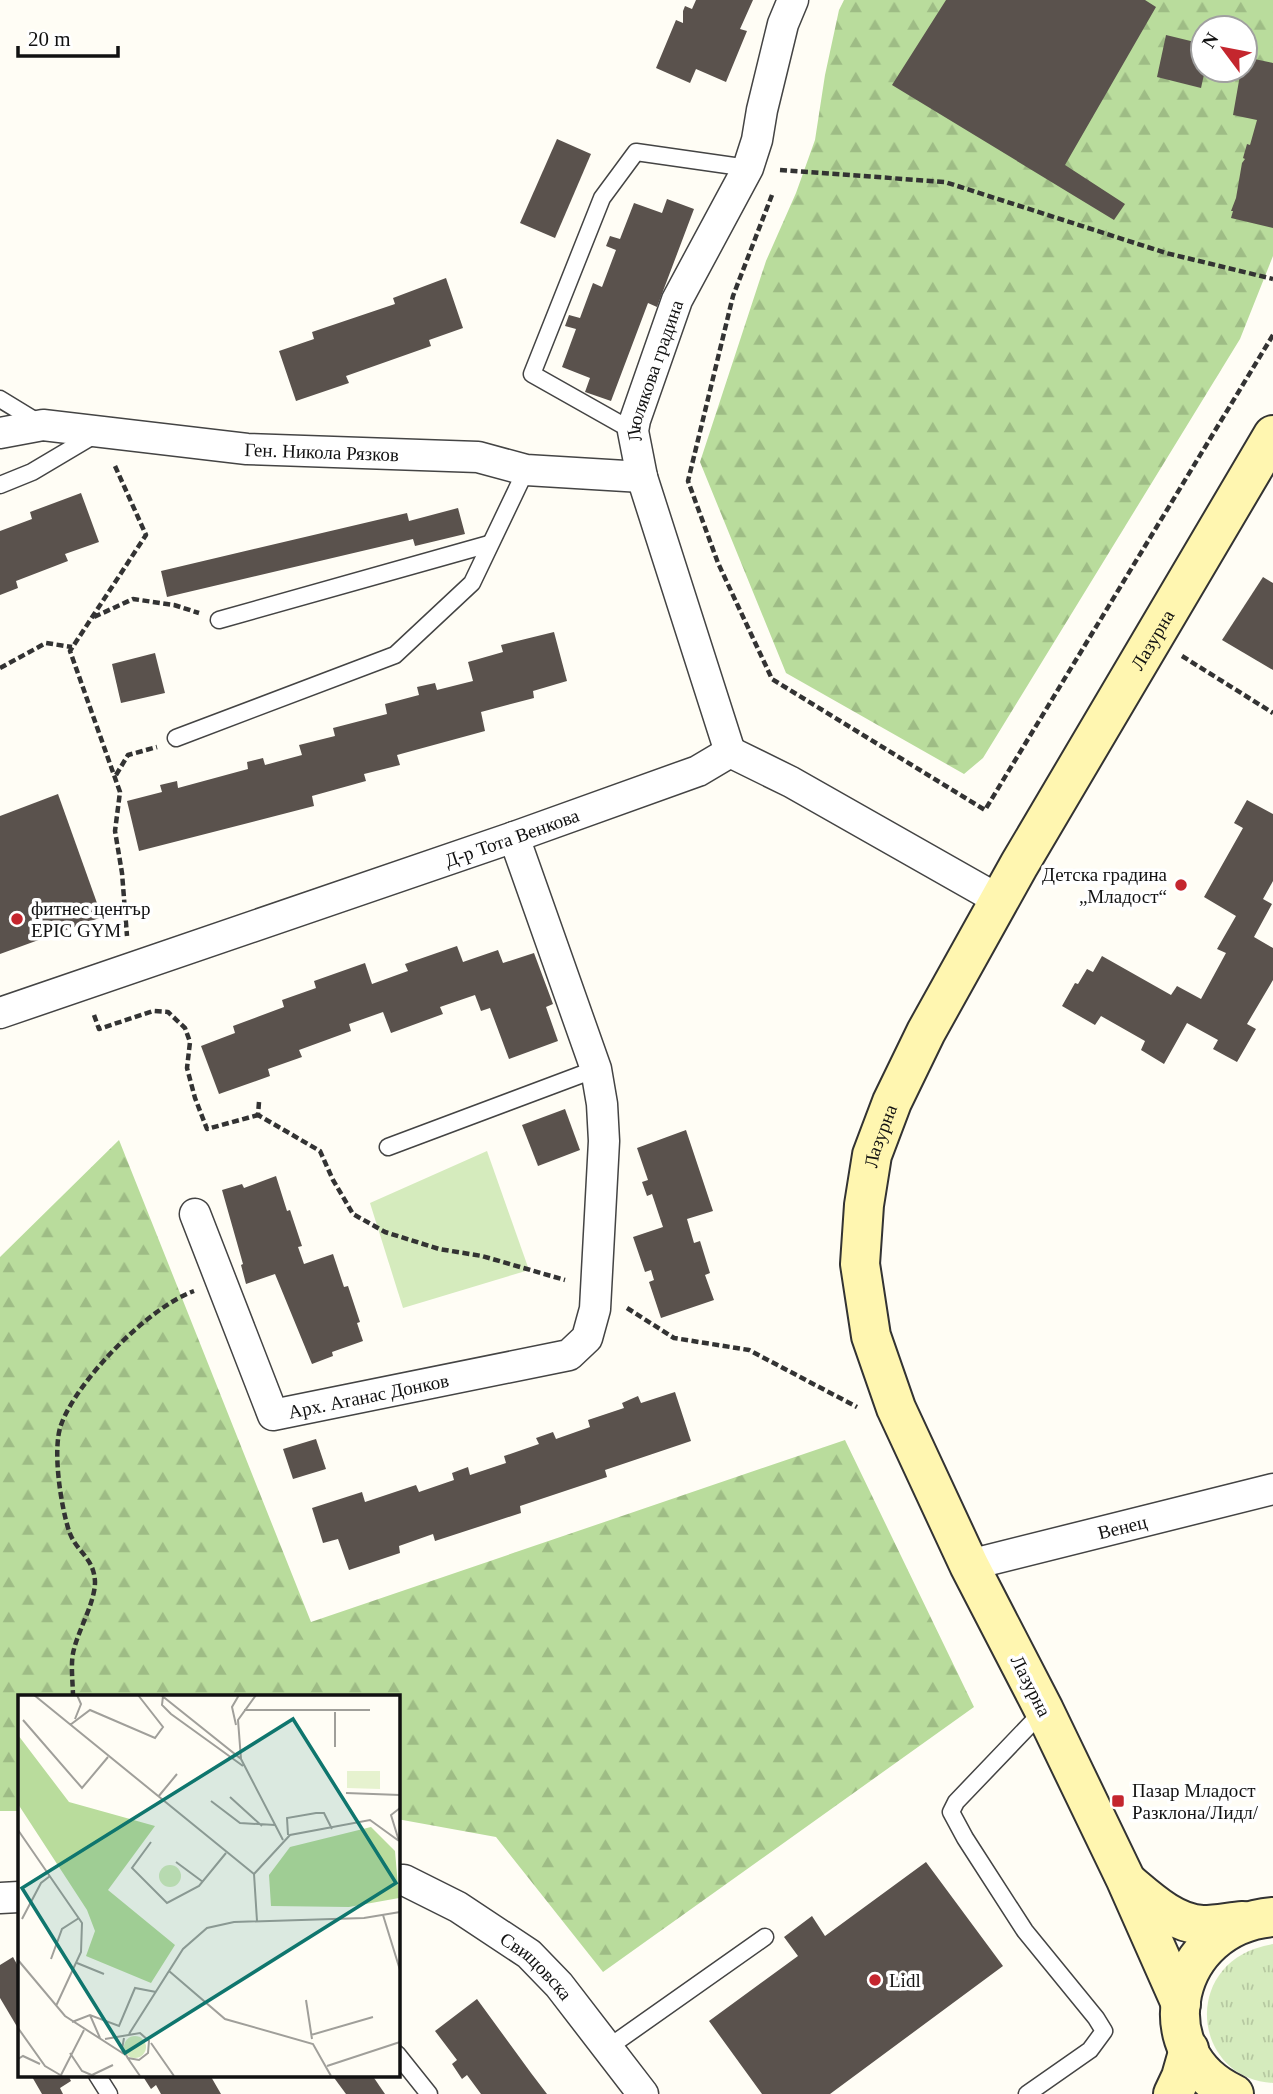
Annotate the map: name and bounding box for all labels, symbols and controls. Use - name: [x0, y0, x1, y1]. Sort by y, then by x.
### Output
- scale bar: [18, 14, 117, 58]
- north arrow: [1189, 14, 1259, 84]
- text: 20 m: [28, 27, 71, 51]
- text: N: [1197, 29, 1223, 52]
- street label: Люлякова градина: [622, 297, 687, 444]
- street label: Ген. Никола Рязков: [244, 438, 399, 465]
- street label: Лазурна: [1126, 605, 1178, 673]
- street label: Д-р Тота Венкова: [442, 804, 582, 871]
- place label: Детска градина „Младост“: [1042, 864, 1168, 907]
- marker: Детска градина „Младост“: [1173, 877, 1189, 893]
- place label: фитнес център EPIC GYM: [31, 898, 150, 941]
- marker: фитнес център EPIC GYM: [9, 911, 25, 927]
- street label: Лазурна: [860, 1101, 901, 1169]
- street label: Арх. Атанас Донков: [286, 1369, 451, 1422]
- street label: Венец: [1096, 1510, 1149, 1543]
- street label: Лазурна: [1007, 1652, 1056, 1721]
- inset map: [18, 1695, 399, 2076]
- place label: Пазар Младост Разклона/Лидл/: [1132, 1780, 1259, 1823]
- marker: Пазар Младост Разклона/Лидл/: [1110, 1793, 1126, 1809]
- street label: Свищовска: [497, 1928, 577, 2004]
- place label: Lidl: [889, 1970, 921, 1991]
- marker: Lidl: [867, 1972, 883, 1988]

